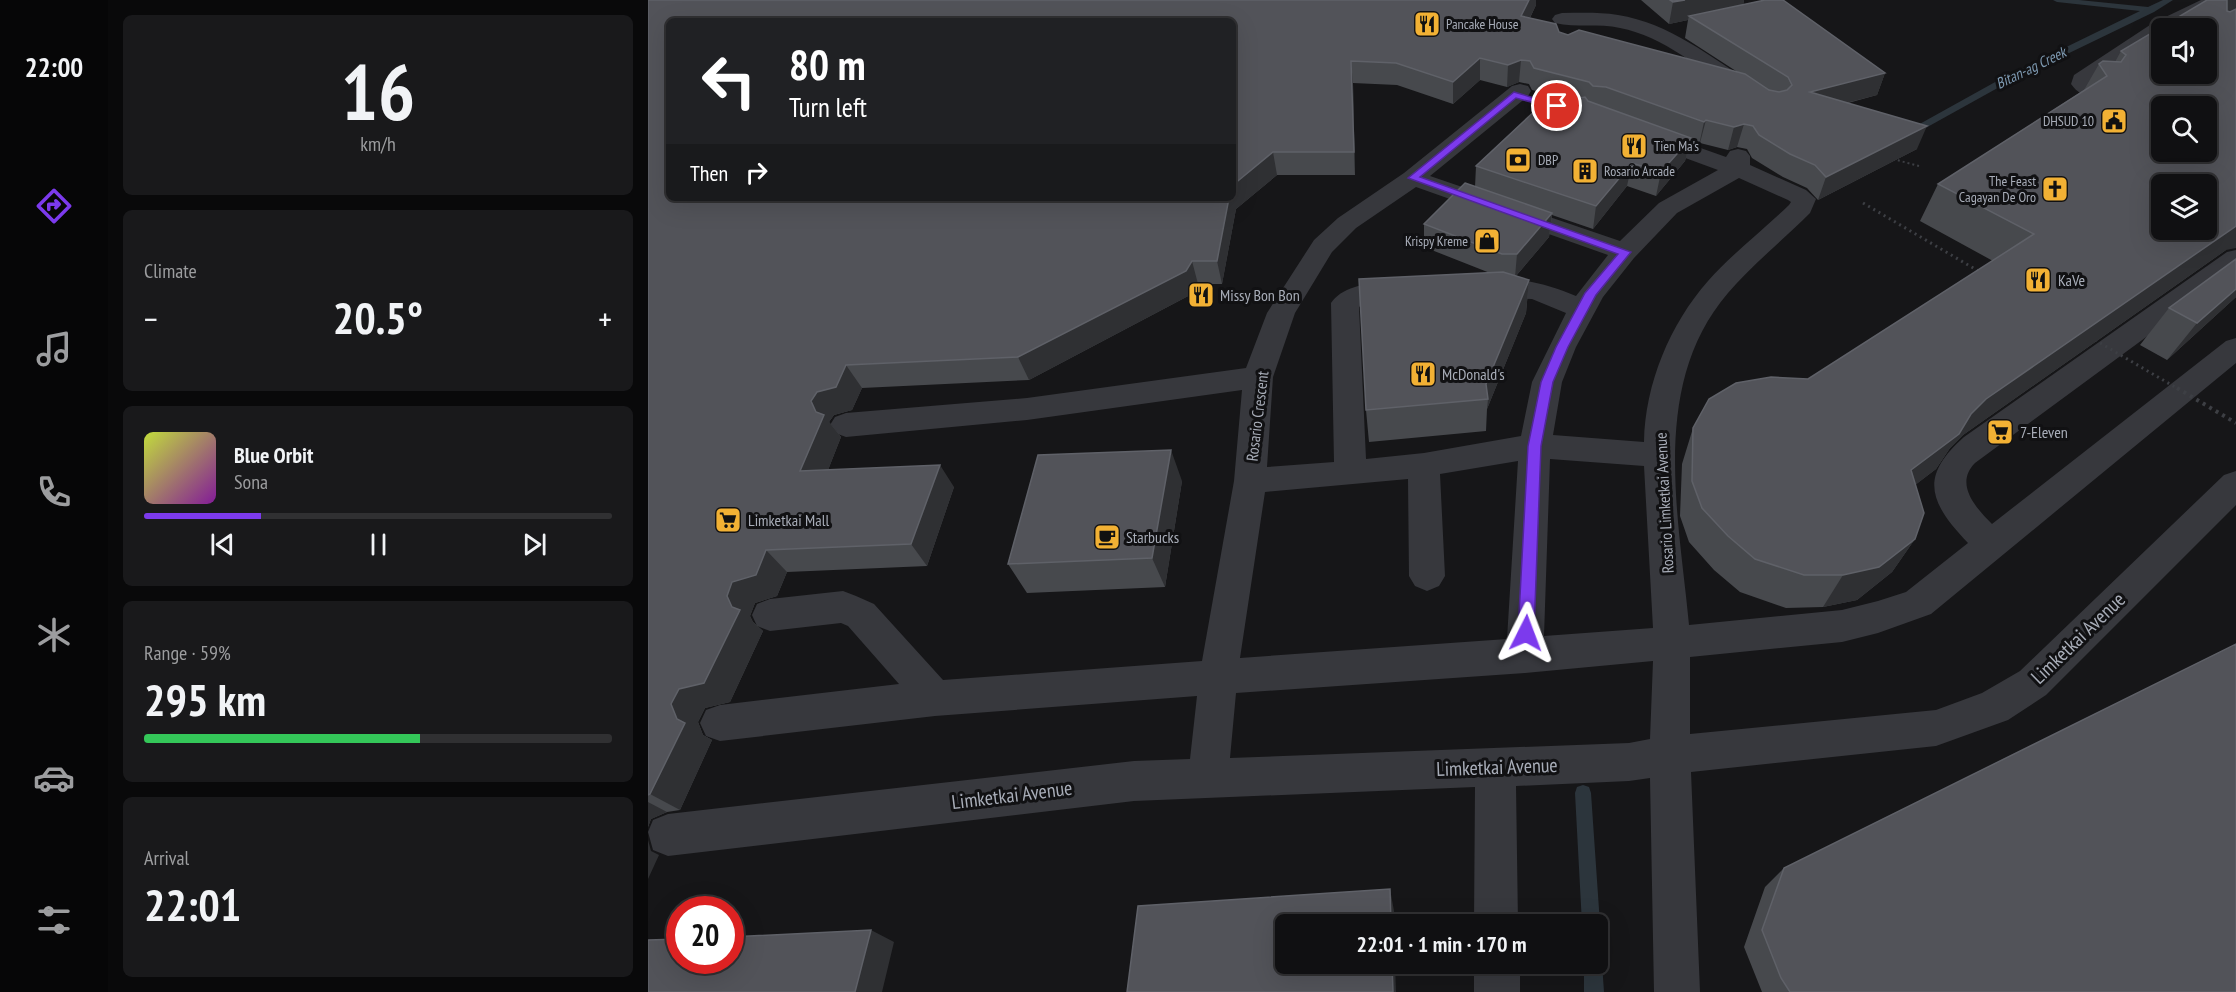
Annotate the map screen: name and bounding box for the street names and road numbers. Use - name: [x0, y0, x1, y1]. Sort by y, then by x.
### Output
- street label: Rosario Crescent: [1242, 369, 1273, 462]
- street label: Rosario Limketkai Avenue: [1650, 432, 1678, 574]
- street label: Limketkai Avenue: [2025, 586, 2131, 690]
- street label: Limketkai Avenue: [1436, 752, 1558, 782]
- street label: Limketkai Avenue: [950, 775, 1074, 815]

